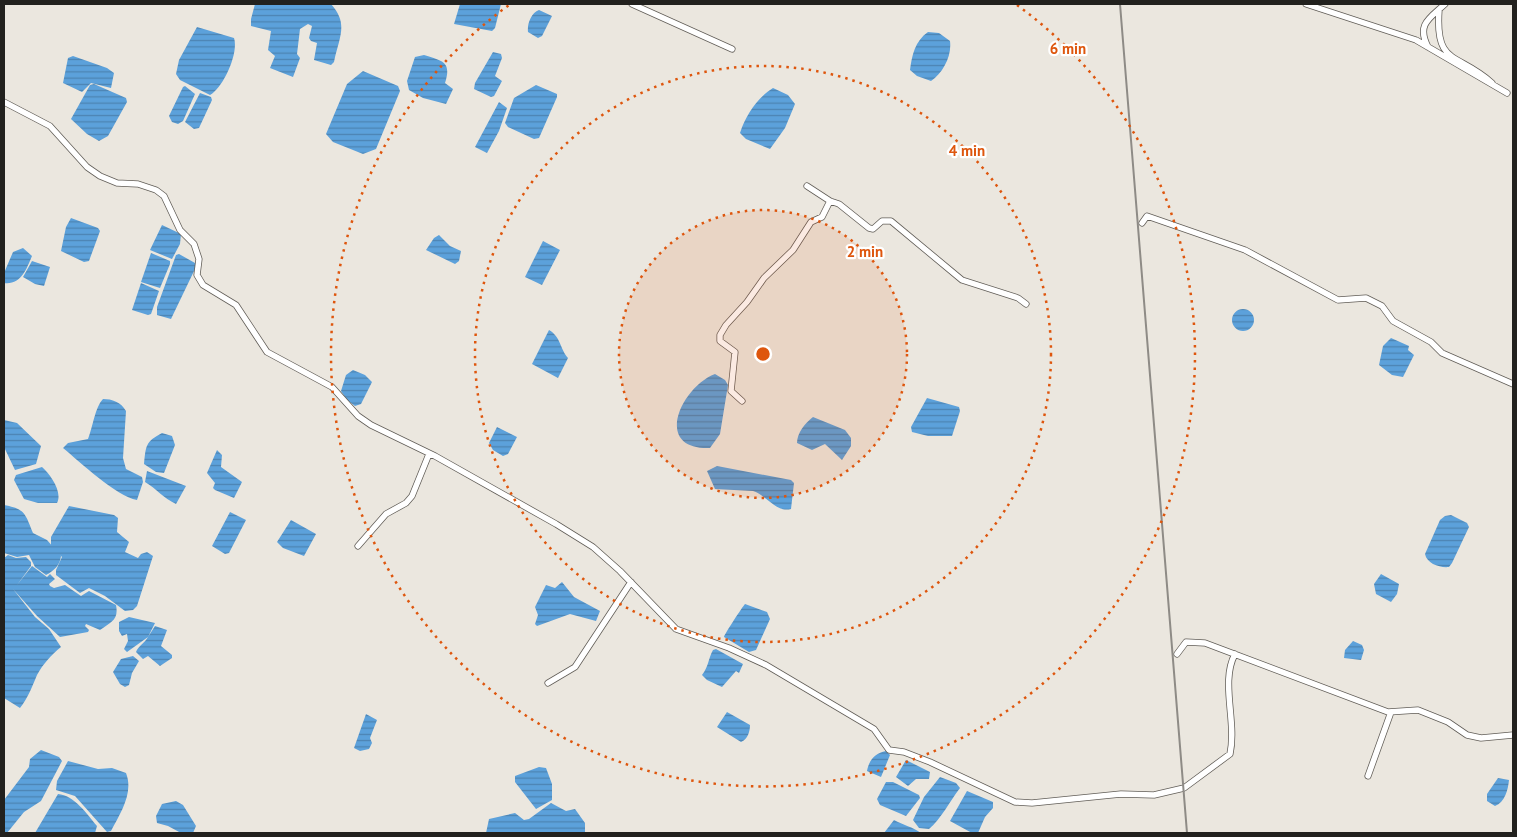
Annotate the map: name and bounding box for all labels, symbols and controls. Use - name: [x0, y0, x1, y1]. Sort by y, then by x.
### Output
- text: 6 min: [1050, 39, 1086, 58]
- text: 4 min: [949, 141, 985, 160]
- text: 2 min: [847, 242, 883, 261]
- centre of rings: [754, 345, 772, 363]

